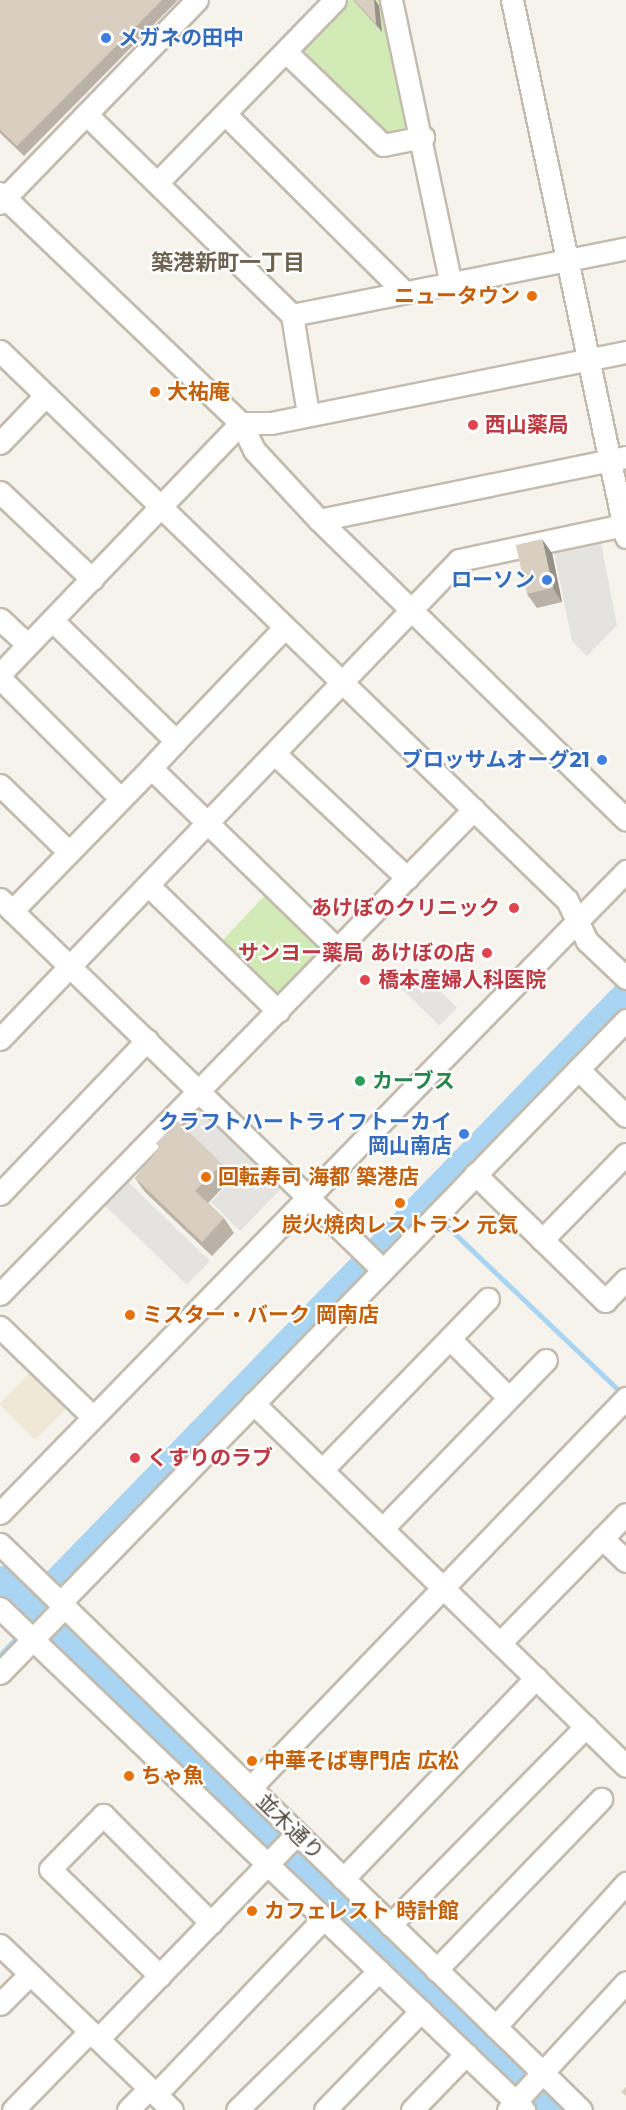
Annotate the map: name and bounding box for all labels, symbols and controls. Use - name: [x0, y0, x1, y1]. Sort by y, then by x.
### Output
- place label: メガネの田中: [118, 25, 244, 51]
- marker: メガネの田中: [99, 31, 113, 45]
- district label: 築港新町一丁目: [151, 250, 305, 276]
- place label: ニュータウン: [394, 283, 520, 309]
- marker: ニュータウン: [525, 289, 539, 303]
- place label: 大祐庵: [167, 379, 230, 405]
- marker: 大祐庵: [148, 385, 162, 399]
- place label: 西山薬局: [485, 412, 569, 438]
- marker: 西山薬局: [466, 418, 480, 432]
- place label: ローソン: [451, 567, 535, 593]
- marker: ローソン: [540, 573, 554, 587]
- place label: ブロッサムオーグ21: [401, 747, 590, 773]
- marker: ブロッサムオーグ21: [595, 753, 609, 767]
- place label: あけぼのクリニック: [311, 895, 500, 921]
- marker: あけぼのクリニック: [505, 899, 523, 917]
- place label: サンヨー薬局 あけぼの店: [238, 940, 475, 966]
- marker: サンヨー薬局 あけぼの店: [480, 946, 494, 960]
- place label: 橋本産婦人科医院: [378, 967, 546, 993]
- marker: 橋本産婦人科医院: [356, 971, 374, 989]
- place label: カーブス: [372, 1068, 456, 1094]
- marker: カーブス: [353, 1074, 367, 1088]
- place label: クラフトハートライフトーカイ 岡山南店: [158, 1109, 452, 1159]
- marker: クラフトハートライフトーカイ 岡山南店: [457, 1127, 471, 1141]
- place label: 回転寿司 海都 築港店: [218, 1164, 419, 1190]
- marker: 回転寿司 海都 築港店: [199, 1170, 213, 1184]
- marker: 炭火焼肉レストラン 元気: [393, 1196, 407, 1210]
- place label: 炭火焼肉レストラン 元気: [282, 1212, 518, 1238]
- place label: ミスター・バーク 岡南店: [142, 1302, 379, 1328]
- marker: ミスター・バーク 岡南店: [123, 1308, 137, 1322]
- place label: くすりのラブ: [147, 1445, 273, 1471]
- marker: くすりのラブ: [128, 1451, 142, 1465]
- place label: 中華そば専門店 広松: [264, 1748, 459, 1774]
- marker: 中華そば専門店 広松: [245, 1754, 259, 1768]
- place label: ちゃ魚: [141, 1763, 204, 1789]
- marker: ちゃ魚: [122, 1769, 136, 1783]
- street label: 並木通り: [251, 1789, 329, 1865]
- place label: カフェレスト 時計館: [264, 1898, 459, 1924]
- marker: カフェレスト 時計館: [245, 1904, 259, 1918]

